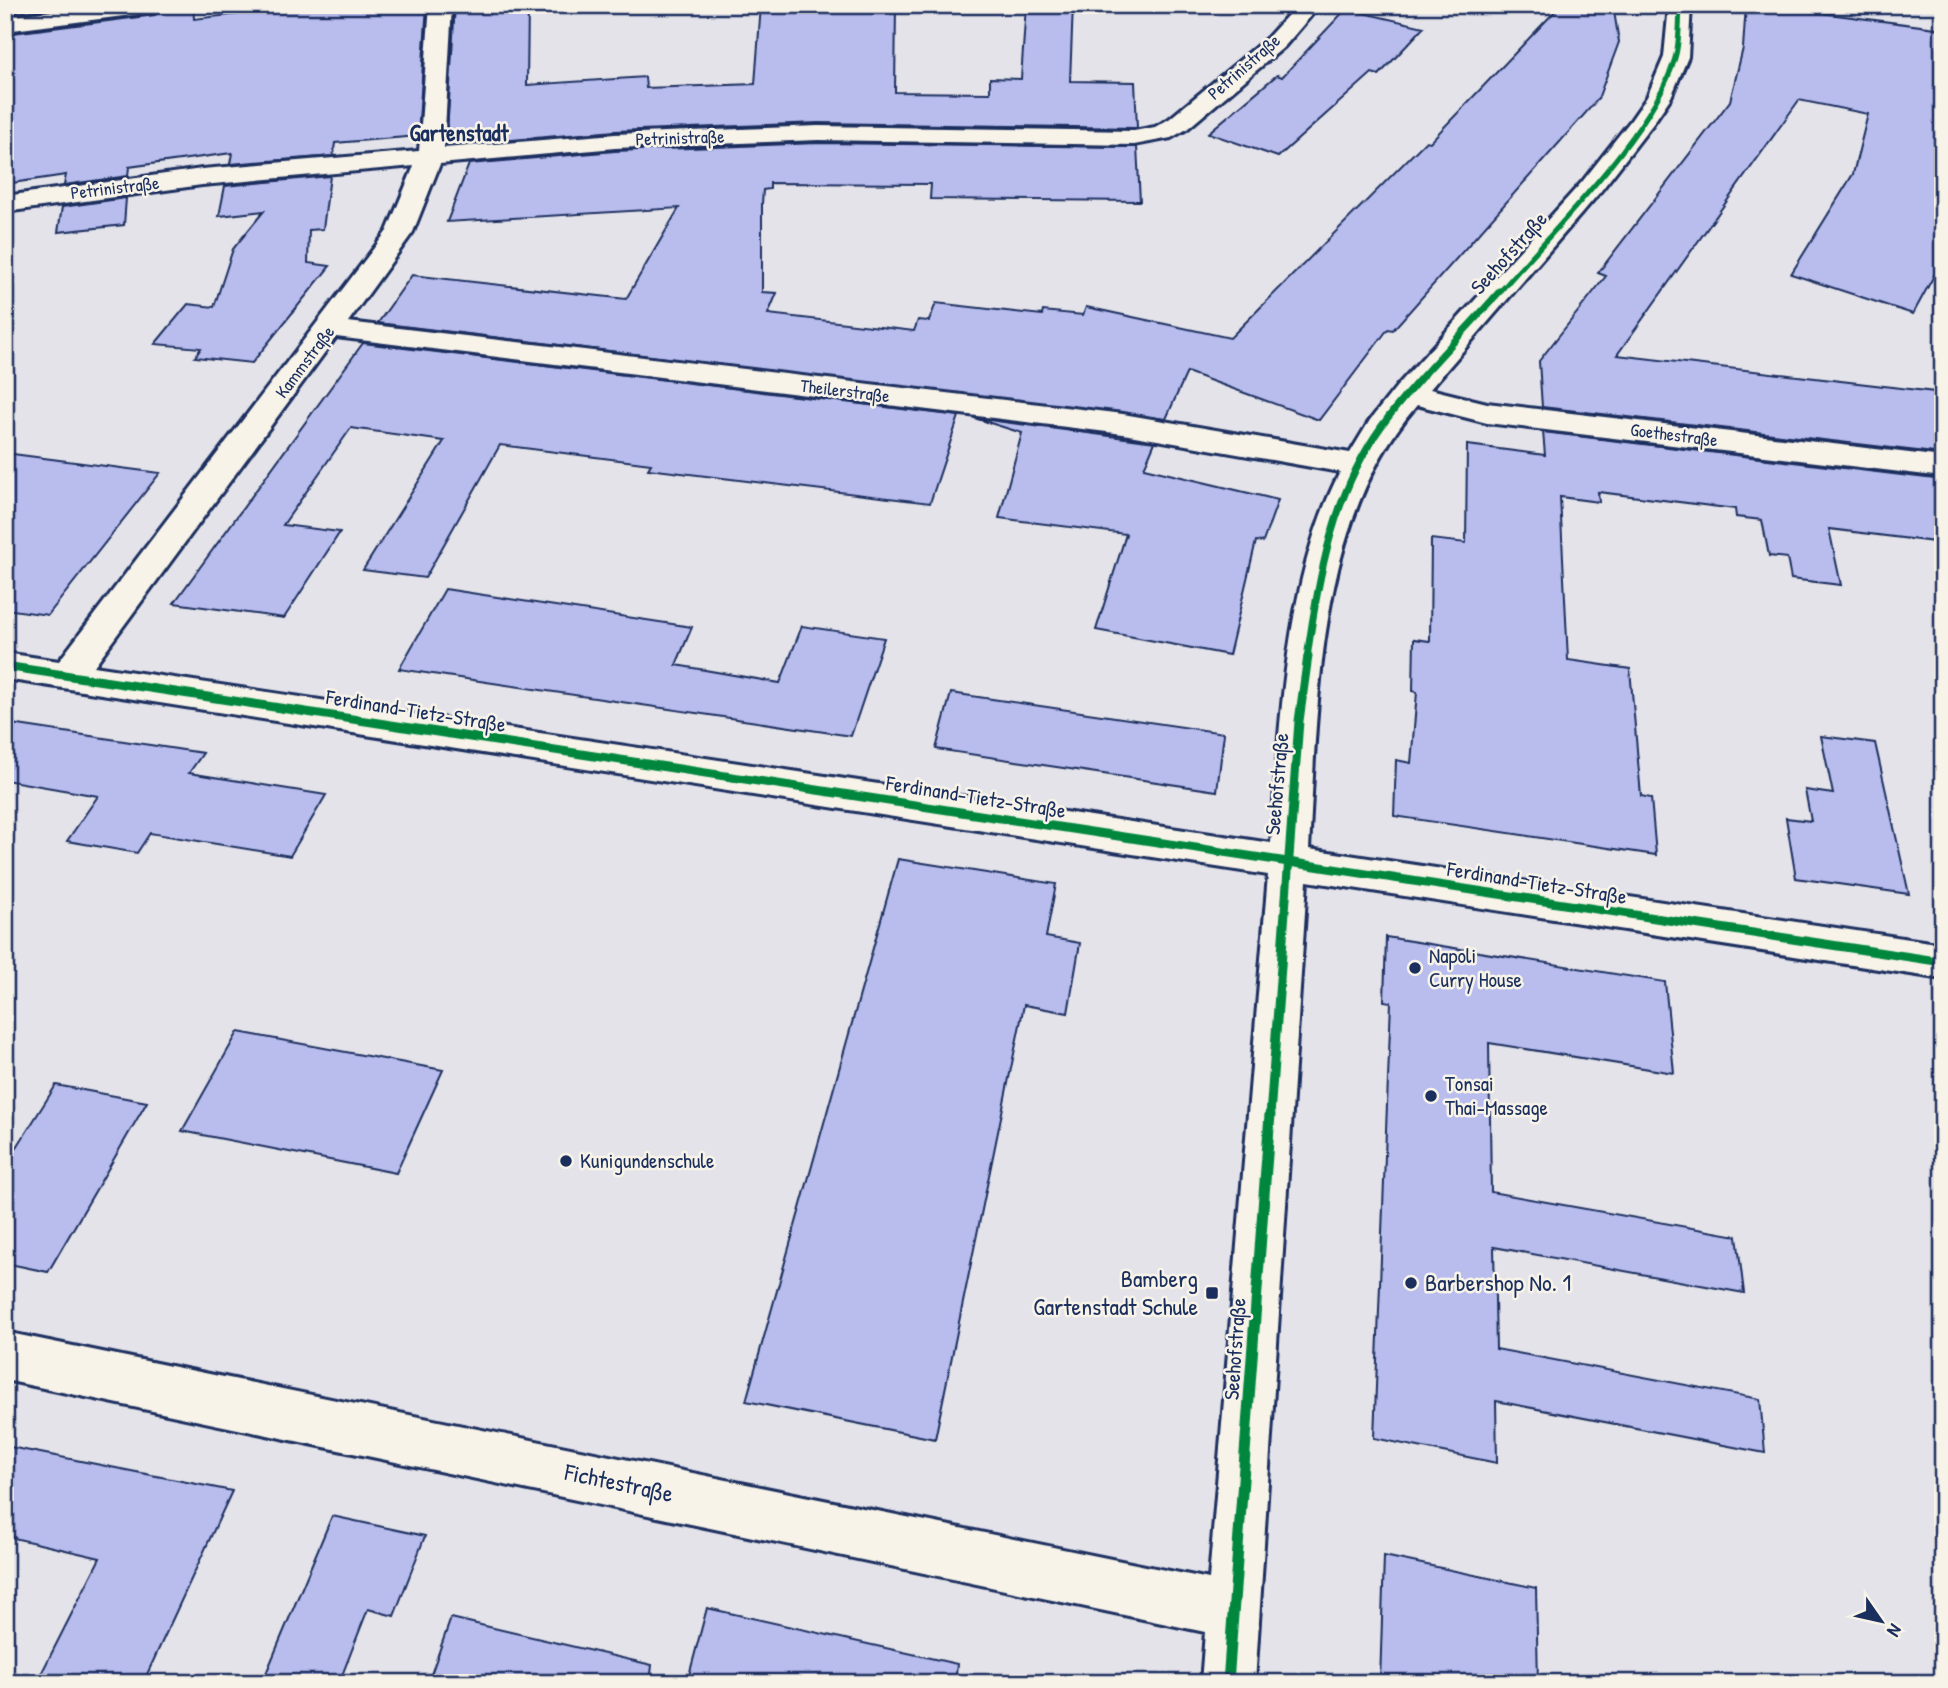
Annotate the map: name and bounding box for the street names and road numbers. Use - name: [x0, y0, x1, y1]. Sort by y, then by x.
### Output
- street label: Petrinistraße: [1202, 28, 1285, 105]
- street label: Petrinistraße: [635, 123, 725, 152]
- street label: Petrinistraße: [69, 170, 161, 205]
- street label: Seehofstraße: [1464, 205, 1554, 300]
- street label: Kammstraße: [269, 320, 340, 403]
- street label: Theilerstraße: [799, 373, 891, 408]
- street label: Goethestraße: [1629, 417, 1719, 452]
- street label: Ferdinand-Tietz-Straße: [323, 682, 508, 739]
- street label: Seehofstraße: [1258, 732, 1295, 836]
- street label: Ferdinand-Tietz-Straße: [883, 768, 1068, 825]
- street label: Ferdinand-Tietz-Straße: [1444, 854, 1629, 911]
- street label: Seehofstraße: [1216, 1297, 1253, 1401]
- street label: Fichtestraße: [561, 1455, 677, 1509]

